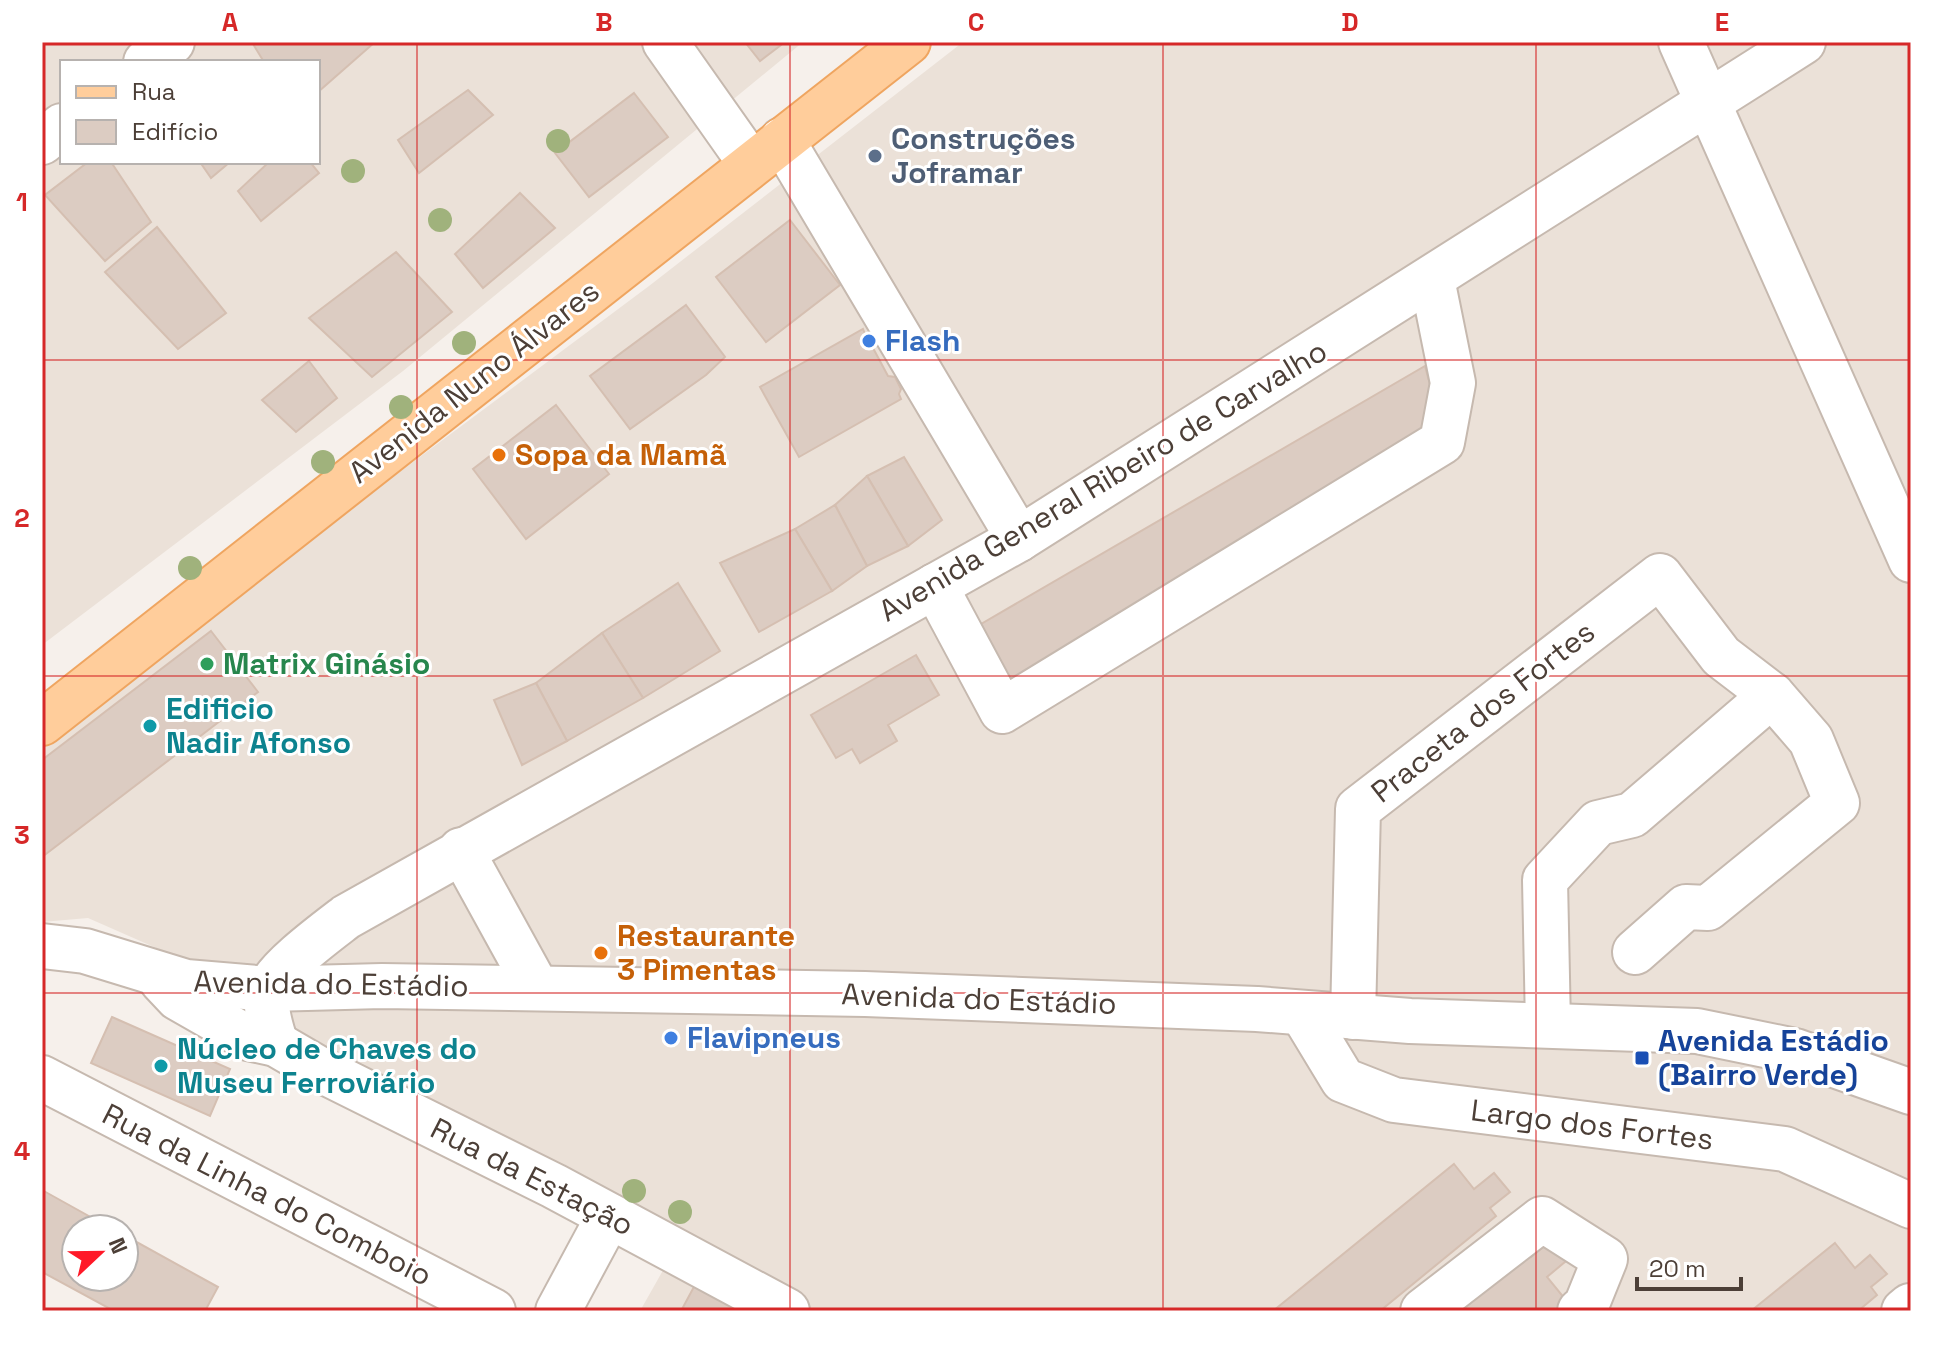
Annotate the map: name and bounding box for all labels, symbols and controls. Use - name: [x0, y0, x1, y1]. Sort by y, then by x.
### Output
- text: A: [222, 5, 239, 39]
- text: B: [595, 5, 613, 39]
- text: C: [968, 5, 984, 39]
- text: D: [1341, 5, 1359, 39]
- text: E: [1715, 5, 1729, 39]
- legend: [60, 60, 320, 164]
- text: Rua: [132, 76, 176, 107]
- text: Edifício: [132, 116, 218, 147]
- place label: Construções Joframar: [891, 119, 1076, 192]
- marker: Construções Joframar: [866, 147, 884, 165]
- text: 1: [16, 185, 28, 219]
- street label: Avenida Nuno Álvares: [340, 272, 607, 492]
- place label: Flash: [885, 321, 960, 360]
- street label: Avenida General Ribeiro de Carvalho: [872, 331, 1334, 630]
- marker: Flash: [860, 332, 878, 350]
- place label: Sopa da Mamã: [515, 435, 727, 474]
- marker: Sopa da Mamã: [490, 446, 508, 464]
- text: 2: [14, 501, 30, 535]
- street label: Praceta dos Fortes: [1363, 612, 1602, 811]
- place label: Matrix Ginásio: [223, 644, 430, 683]
- marker: Matrix Ginásio: [198, 655, 216, 673]
- place label: Edificio Nadir Afonso: [166, 689, 351, 762]
- marker: Edificio Nadir Afonso: [141, 717, 159, 735]
- text: 3: [14, 818, 30, 852]
- place label: Restaurante 3 Pimentas: [617, 916, 795, 989]
- marker: Restaurante 3 Pimentas: [592, 944, 610, 962]
- street label: Avenida do Estádio: [193, 962, 469, 1005]
- street label: Avenida do Estádio: [841, 974, 1117, 1023]
- place label: Flavipneus: [687, 1018, 841, 1057]
- place label: Avenida Estádio (Bairro Verde): [1658, 1021, 1889, 1094]
- place label: Núcleo de Chaves do Museu Ferroviário: [177, 1029, 477, 1102]
- marker: Flavipneus: [662, 1029, 680, 1047]
- marker: Avenida Estádio (Bairro Verde): [1633, 1049, 1651, 1067]
- marker: Núcleo de Chaves do Museu Ferroviário: [152, 1057, 170, 1075]
- street label: Largo dos Fortes: [1469, 1090, 1716, 1159]
- street label: Rua da Linha do Comboio: [96, 1094, 439, 1295]
- street label: Rua da Estação: [424, 1109, 640, 1244]
- text: 4: [14, 1134, 30, 1168]
- north arrow: [60, 1213, 140, 1293]
- text: N: [103, 1233, 134, 1258]
- scale bar: [1637, 1241, 1741, 1291]
- text: 20 m: [1649, 1253, 1706, 1284]

